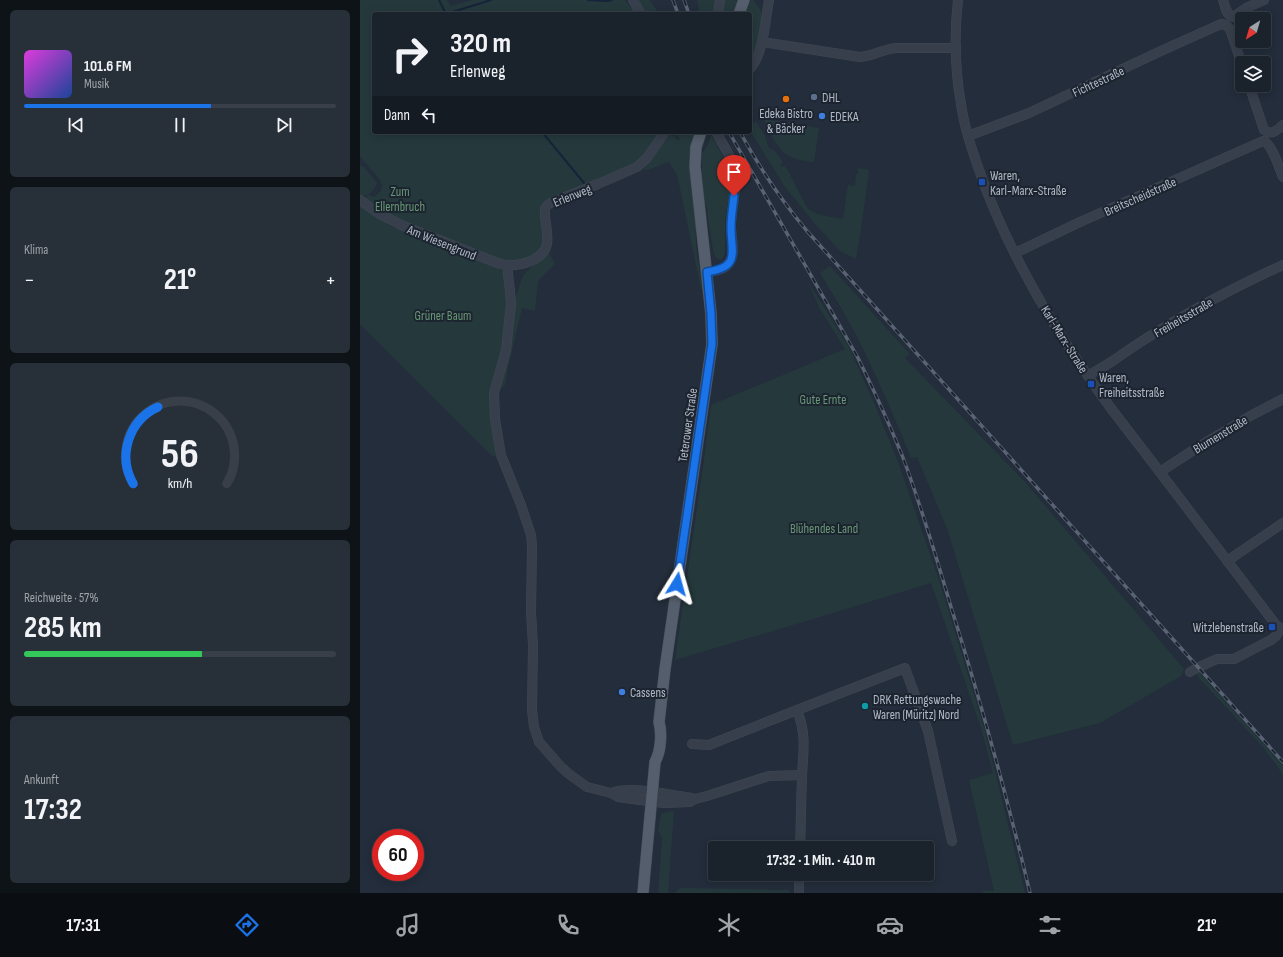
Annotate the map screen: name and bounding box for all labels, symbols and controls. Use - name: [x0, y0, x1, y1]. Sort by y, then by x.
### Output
- north arrow: [1235, 12, 1271, 48]
- map controls: [1235, 12, 1271, 92]
- text: 320 m: [450, 27, 511, 60]
- icon: right: [384, 28, 436, 80]
- button: layers: [1235, 56, 1271, 92]
- text: 101.6 FM: [84, 57, 132, 76]
- text: Erlenweg: [450, 61, 505, 82]
- street label: Fichtestraße: [1070, 63, 1127, 101]
- text: Musik: [84, 76, 109, 92]
- place label: DHL: [822, 90, 840, 106]
- marker: DHL: [809, 92, 819, 102]
- marker: Edeka Bistro & Bäcker: [781, 94, 791, 104]
- icon: left: [418, 104, 440, 126]
- text: Dann: [384, 106, 410, 125]
- place label: Edeka Bistro & Bäcker: [759, 106, 813, 137]
- place label: EDEKA: [830, 109, 859, 125]
- marker: EDEKA: [817, 111, 827, 121]
- icon: previous: [65, 114, 87, 136]
- icon: pause: [169, 114, 191, 136]
- icon: next: [273, 114, 295, 136]
- pin: [717, 155, 751, 196]
- icon: arrive: [723, 161, 745, 183]
- place label: Waren, Karl-Marx-Straße: [990, 168, 1067, 199]
- street label: Breitscheidstraße: [1102, 174, 1179, 220]
- marker: Waren, Karl-Marx-Straße: [977, 177, 987, 187]
- street label: Erlenweg: [551, 181, 594, 211]
- park label: Zum Ellernbruch: [375, 184, 425, 215]
- street label: Am Wiesengrund: [404, 221, 479, 264]
- text: Klima: [24, 242, 48, 258]
- text: 21°: [164, 262, 196, 298]
- text: −: [24, 267, 35, 294]
- text: +: [325, 267, 336, 294]
- street label: Freiheitsstraße: [1151, 295, 1216, 341]
- street label: Karl-Marx-Straße: [1037, 303, 1091, 376]
- park label: Grüner Baum: [415, 308, 471, 324]
- place label: Waren, Freiheitsstraße: [1099, 370, 1165, 401]
- marker: Waren, Freiheitsstraße: [1086, 379, 1096, 389]
- street label: Teterower Straße: [675, 387, 701, 463]
- park label: Gute Ernte: [800, 392, 846, 408]
- street label: Blumenstraße: [1190, 412, 1251, 457]
- text: 56: [161, 430, 199, 479]
- text: km/h: [168, 475, 192, 492]
- park label: Blühendes Land: [790, 521, 858, 537]
- position arrow: [656, 563, 698, 605]
- text: Reichweite · 57%: [24, 590, 99, 606]
- text: 285 km: [24, 610, 102, 646]
- place label: Witzlebenstraße: [1193, 620, 1264, 636]
- marker: Witzlebenstraße: [1267, 622, 1277, 632]
- place label: Cassens: [630, 685, 666, 701]
- marker: Cassens: [617, 687, 627, 697]
- place label: DRK Rettungswache Waren (Müritz) Nord: [873, 692, 961, 723]
- marker: DRK Rettungswache Waren (Müritz) Nord: [860, 701, 870, 711]
- text: Ankunft: [24, 772, 59, 788]
- text: 17:32: [24, 792, 82, 828]
- speed limit sign: 60: [372, 829, 424, 881]
- text: 17:32 · 1 Min. · 410 m: [767, 851, 875, 870]
- icon: directions: [233, 911, 261, 939]
- icon: music: [394, 911, 422, 939]
- icon: phone: [554, 911, 582, 939]
- icon: climate: [715, 911, 743, 939]
- icon: car: [876, 911, 904, 939]
- icon: filters: [1036, 911, 1064, 939]
- text: 17:31: [66, 915, 100, 936]
- text: 21°: [1197, 915, 1217, 936]

